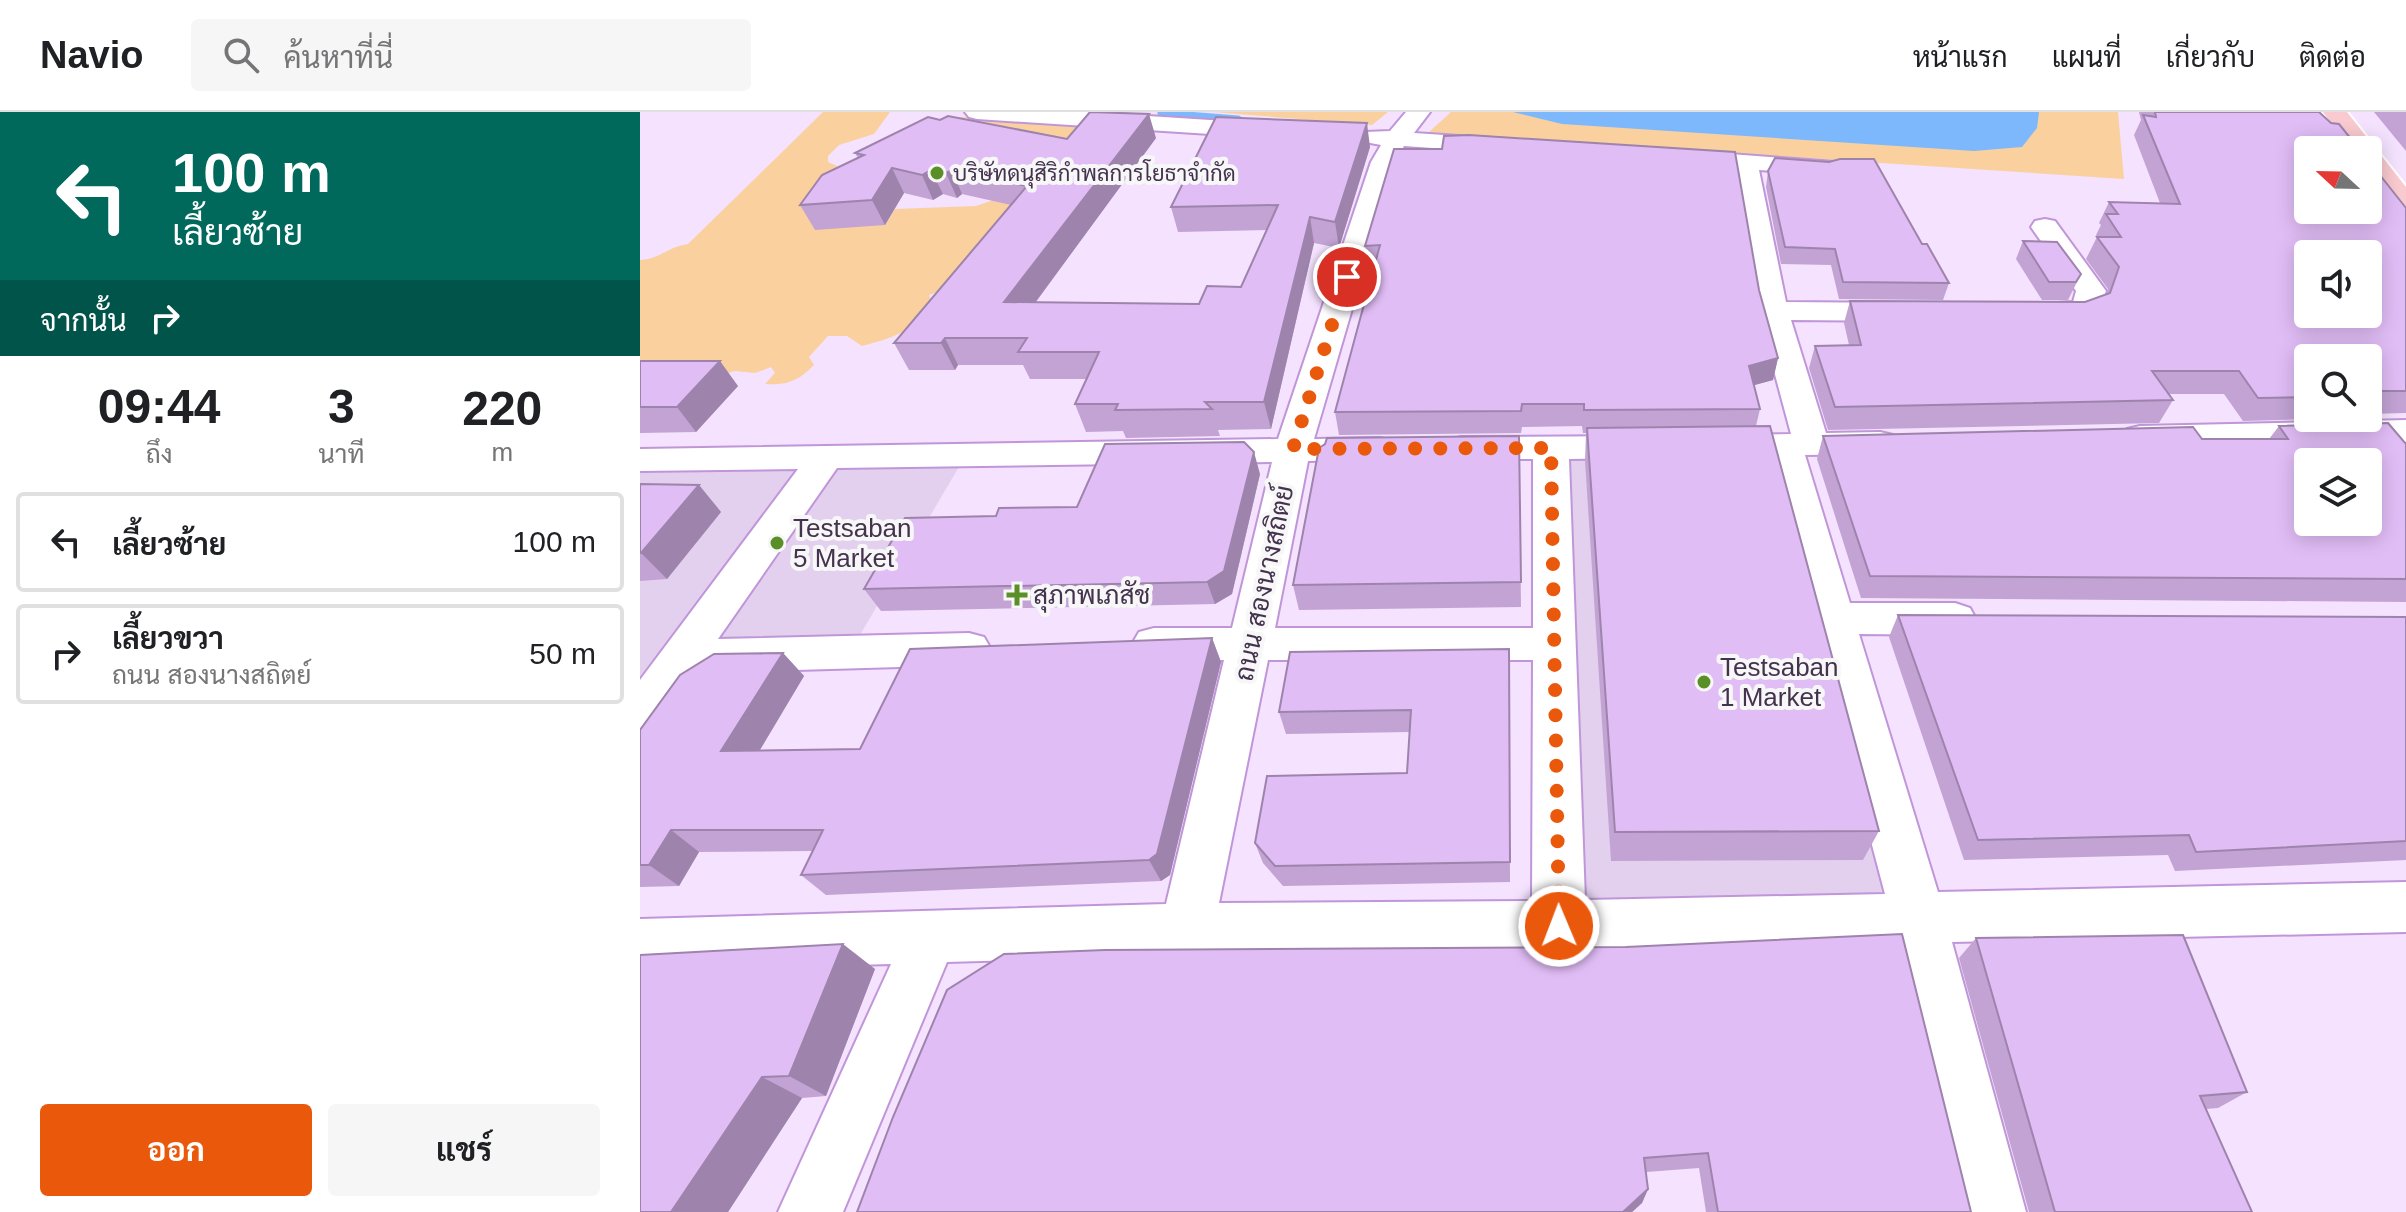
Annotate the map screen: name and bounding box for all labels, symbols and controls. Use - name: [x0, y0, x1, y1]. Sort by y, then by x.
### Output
- search box: [191, 19, 751, 91]
- icon: search: [219, 33, 263, 77]
- text: Navio: [40, 34, 143, 76]
- text: ค้นหาที่นี่: [283, 41, 393, 74]
- text: หน้าแรก: [1913, 42, 2008, 73]
- text: แผนที่: [2052, 42, 2122, 73]
- text: เกี่ยวกับ: [2166, 42, 2255, 73]
- text: ติดต่อ: [2299, 42, 2366, 73]
- north arrow: [2294, 136, 2382, 224]
- map controls: [2294, 136, 2382, 536]
- text: 100 m: [172, 141, 331, 204]
- icon: left: [40, 144, 144, 248]
- place label: บริษัทดนุสิริกำพลการโยธาจำกัด: [953, 159, 1236, 189]
- marker: บริษัทดนุสิริกำพลการโยธาจำกัด: [928, 164, 946, 182]
- text: เลี้ยวซ้าย: [172, 212, 303, 253]
- button: sound: [2294, 240, 2382, 328]
- pin: [1313, 243, 1381, 311]
- icon: arrive: [1325, 255, 1369, 299]
- icon: right: [143, 296, 187, 340]
- text: จากนั้น: [40, 304, 127, 337]
- button: search: [2294, 344, 2382, 432]
- text: 09:44: [98, 380, 220, 433]
- text: 3: [328, 380, 355, 433]
- text: 220: [462, 382, 542, 435]
- text: m: [491, 437, 513, 467]
- text: ถึง: [146, 439, 173, 469]
- text: นาที: [318, 439, 364, 469]
- button: layers: [2294, 448, 2382, 536]
- street label: ถนน สองนางสถิตย์: [1227, 482, 1299, 684]
- place label: Testsaban 5 Market: [793, 513, 912, 573]
- icon: left: [44, 520, 88, 564]
- text: 100 m: [513, 525, 596, 558]
- text: เลี้ยวซ้าย: [112, 528, 226, 561]
- marker: Testsaban 5 Market: [768, 534, 786, 552]
- place label: สุภาพเภสัช: [1033, 579, 1150, 613]
- marker: สุภาพเภสัช: [1008, 586, 1026, 604]
- text: เลี้ยวขวา: [112, 622, 224, 655]
- icon: right: [44, 632, 88, 676]
- text: 50 m: [529, 637, 596, 670]
- place label: Testsaban 1 Market: [1720, 652, 1839, 712]
- text: ถนน สองนางสถิตย์: [112, 660, 311, 690]
- marker: Testsaban 1 Market: [1695, 673, 1713, 691]
- position arrow: [1517, 884, 1601, 968]
- button: ออก: [40, 1104, 312, 1196]
- button: แชร์: [328, 1104, 600, 1196]

